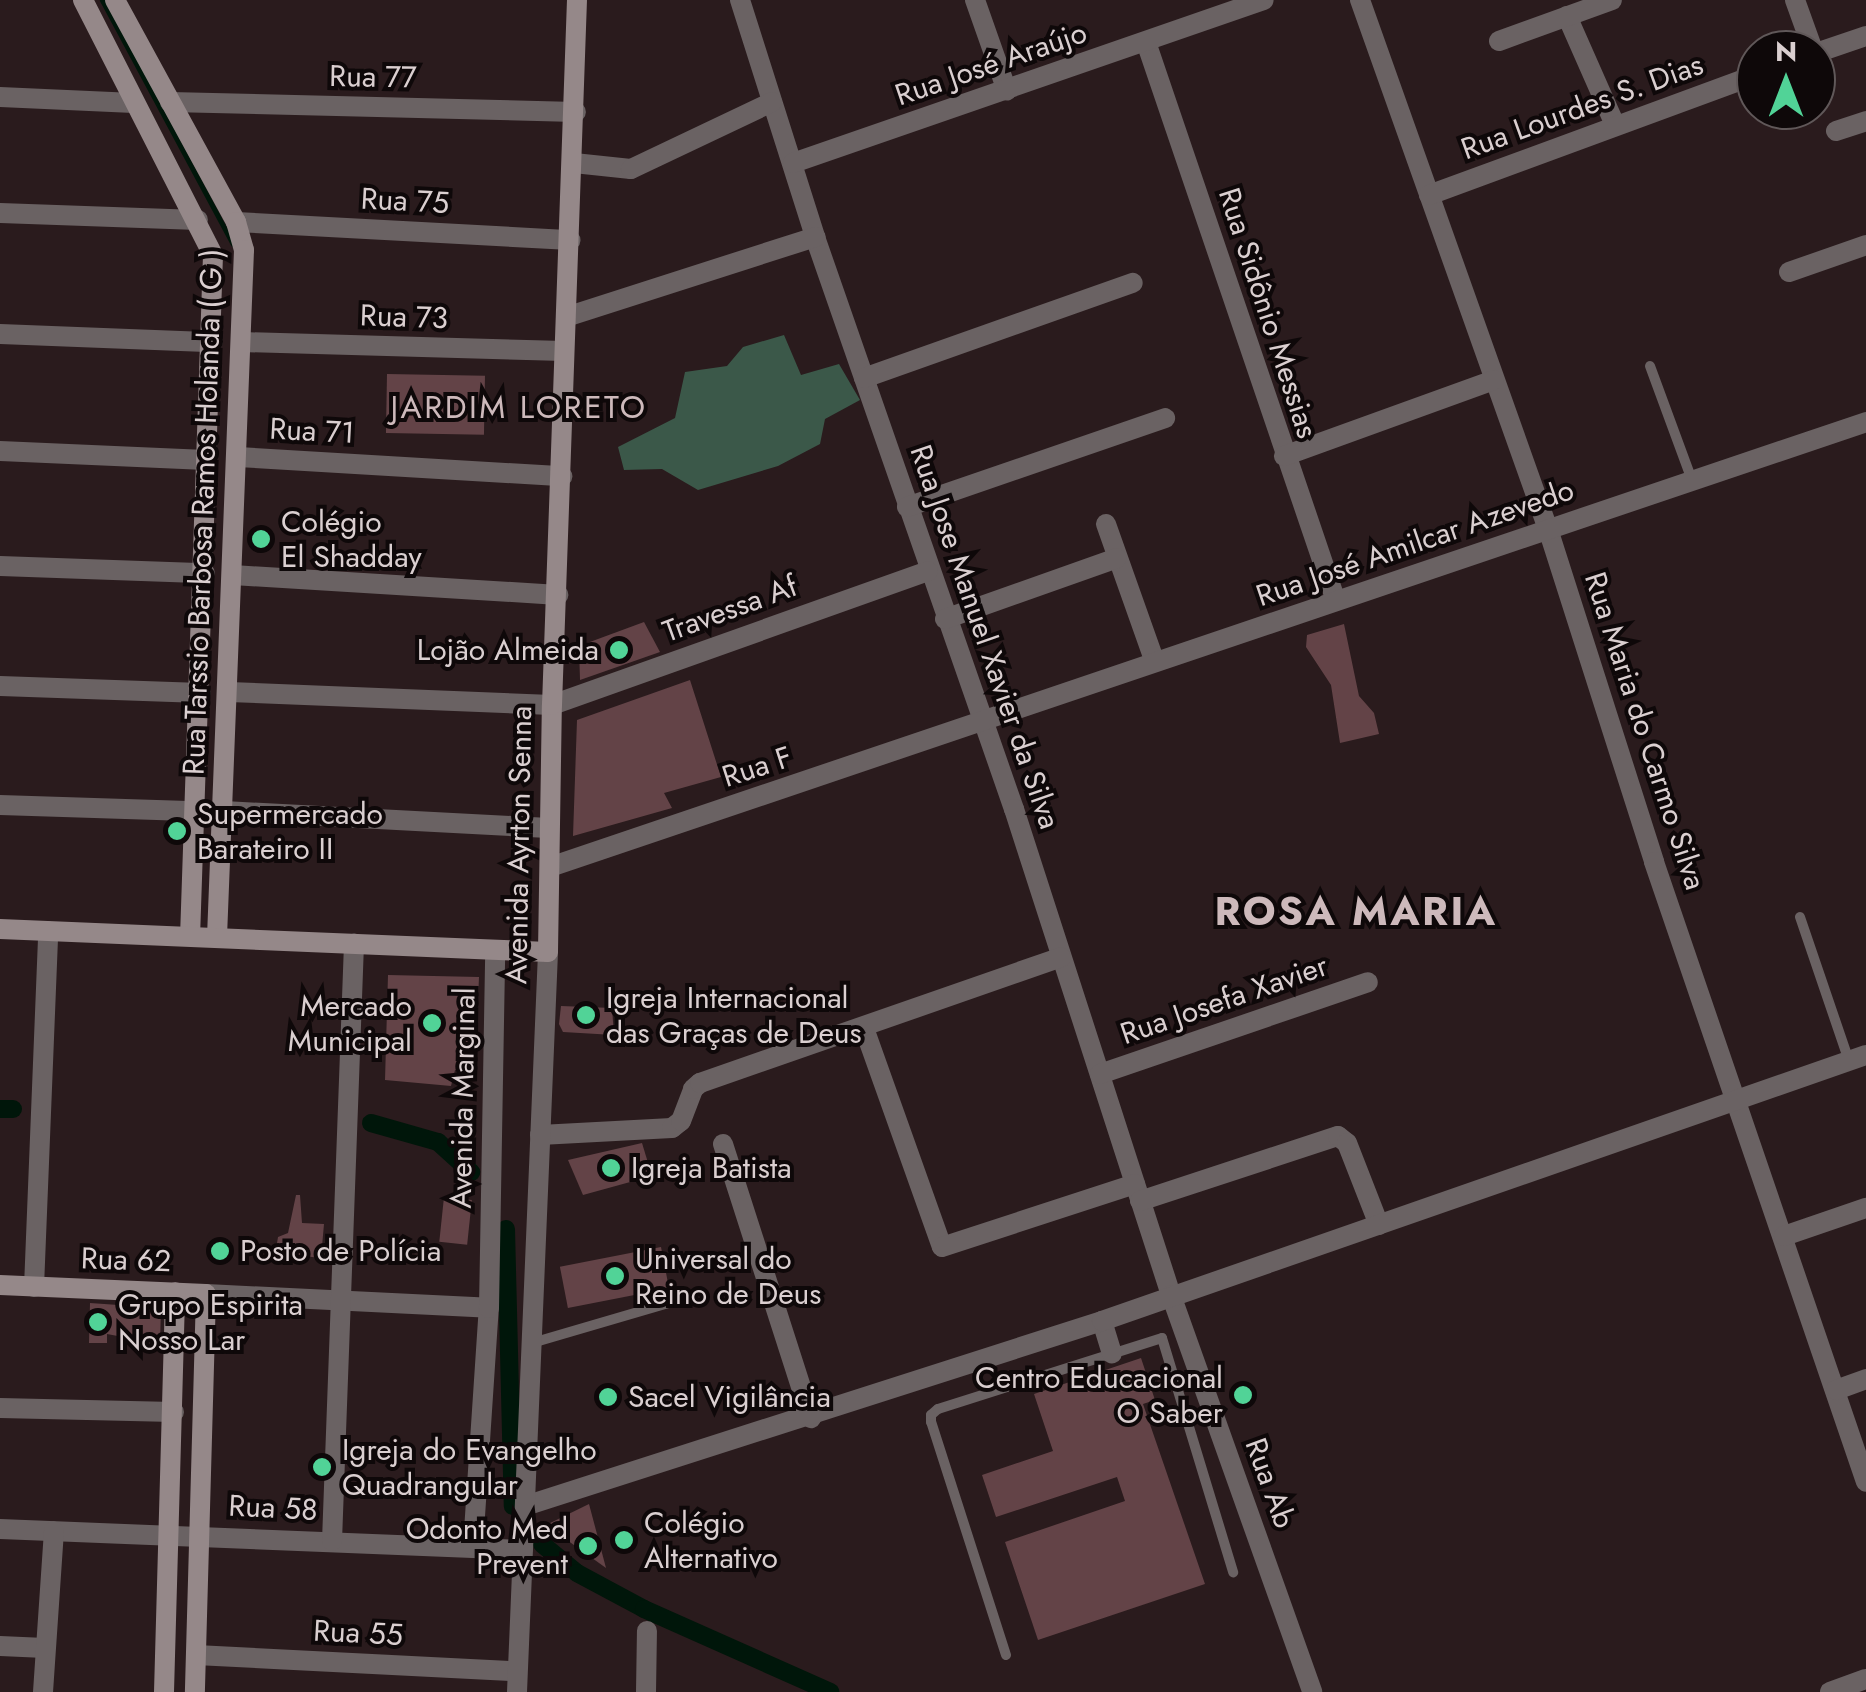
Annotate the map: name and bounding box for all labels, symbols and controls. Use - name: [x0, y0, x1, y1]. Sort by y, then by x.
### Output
- street label: Rua José Araújo: [890, 14, 1092, 114]
- north arrow: [1736, 30, 1836, 130]
- text: N: [1775, 31, 1797, 72]
- street label: Rua Lourdes S. Dias: [1456, 47, 1708, 167]
- street label: Rua 77: [329, 58, 417, 96]
- street label: Rua 75: [360, 181, 450, 221]
- street label: Rua Sidônio Messias: [1211, 183, 1325, 443]
- street label: Rua Tarssio Barbosa Ramos Holanda ( G ): [176, 248, 230, 776]
- street label: Rua 73: [359, 297, 449, 337]
- district label: JARDIM LORETO: [390, 388, 648, 426]
- street label: Rua 71: [269, 411, 355, 451]
- street label: Rua Jose Manuel Xavier da Silva: [902, 440, 1068, 834]
- street label: Rua José Amilcar Azevedo: [1252, 472, 1578, 614]
- place label: Colégio El Shadday: [281, 504, 422, 574]
- marker: Colégio El Shadday: [250, 528, 272, 550]
- street label: Travessa Af: [658, 568, 802, 650]
- street label: Rua Maria do Carmo Silva: [1577, 568, 1713, 894]
- place label: Lojão Almeida: [417, 632, 599, 668]
- marker: Lojão Almeida: [608, 639, 630, 661]
- street label: Avenida Ayrton Senna: [499, 705, 539, 985]
- street label: Rua F: [718, 739, 796, 795]
- place label: Supermercado Barateiro II: [197, 796, 383, 866]
- marker: Supermercado Barateiro II: [166, 820, 188, 842]
- district label: ROSA MARIA: [1214, 887, 1498, 935]
- street label: Rua Josefa Xavier: [1116, 948, 1332, 1052]
- place label: Igreja Internacional das Graças de Deus: [606, 980, 862, 1050]
- street label: Avenida Marginal: [443, 987, 483, 1209]
- place label: Mercado Municipal: [288, 988, 412, 1058]
- marker: Igreja Internacional das Graças de Deus: [575, 1004, 597, 1026]
- marker: Mercado Municipal: [421, 1012, 443, 1034]
- place label: Igreja Batista: [631, 1150, 792, 1186]
- marker: Igreja Batista: [600, 1157, 622, 1179]
- place label: Posto de Polícia: [240, 1233, 441, 1269]
- street label: Rua 62: [80, 1240, 172, 1280]
- marker: Posto de Polícia: [209, 1240, 231, 1262]
- place label: Universal do Reino de Deus: [635, 1241, 821, 1312]
- marker: Universal do Reino de Deus: [604, 1265, 626, 1287]
- place label: Grupo Espirita Nosso Lar: [118, 1287, 303, 1358]
- marker: Grupo Espirita Nosso Lar: [87, 1311, 109, 1333]
- place label: Centro Educacional O Saber: [975, 1360, 1223, 1430]
- place label: Sacel Vigilância: [628, 1379, 831, 1415]
- marker: Centro Educacional O Saber: [1232, 1384, 1254, 1406]
- marker: Sacel Vigilância: [597, 1386, 619, 1408]
- place label: Igreja do Evangelho Quadrangular: [342, 1432, 597, 1502]
- street label: Rua Ab: [1237, 1433, 1303, 1533]
- marker: Igreja do Evangelho Quadrangular: [311, 1456, 333, 1478]
- street label: Rua 58: [227, 1488, 319, 1528]
- place label: Colégio Alternativo: [644, 1505, 778, 1576]
- place label: Odonto Med Prevent: [406, 1511, 568, 1582]
- marker: Colégio Alternativo: [613, 1529, 635, 1551]
- marker: Odonto Med Prevent: [577, 1535, 599, 1557]
- street label: Rua 55: [312, 1613, 404, 1653]

